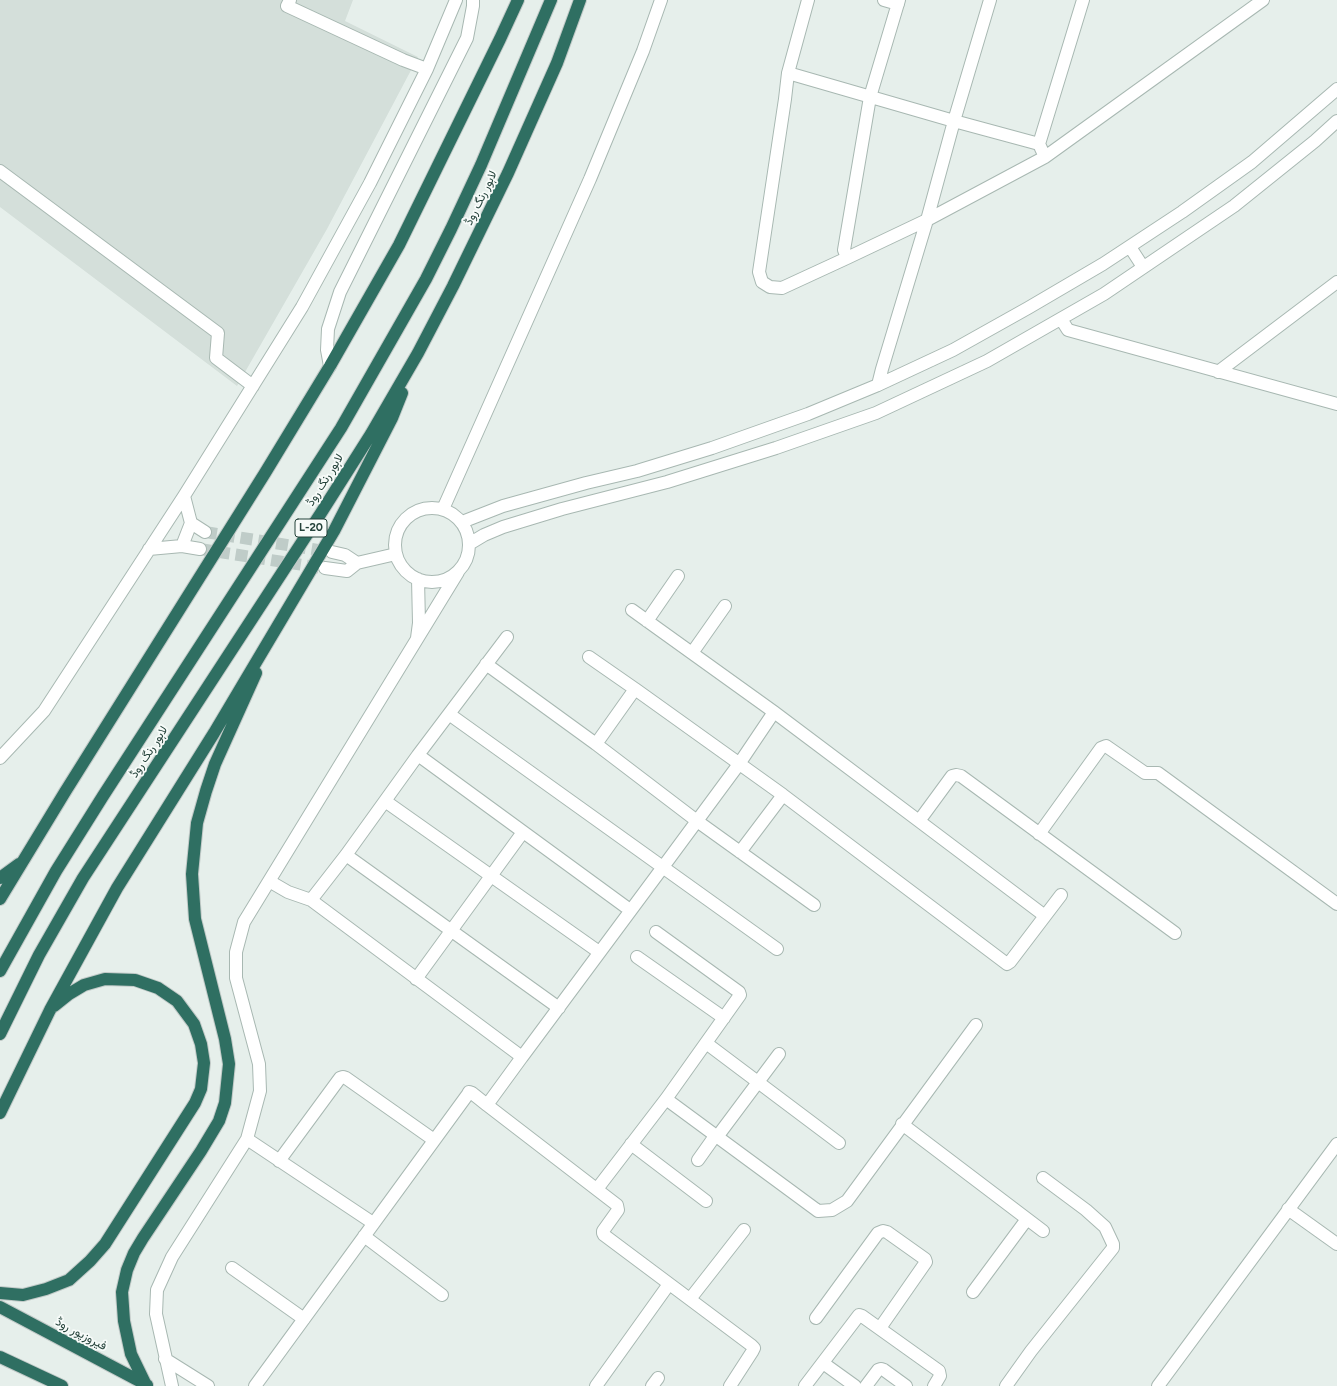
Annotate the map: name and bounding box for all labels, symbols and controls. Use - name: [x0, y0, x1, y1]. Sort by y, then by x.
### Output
- street label: لاہور رنگ روڈ: [462, 168, 500, 228]
- street label: لاہور رنگ روڈ: [303, 451, 347, 509]
- road number: L-20: [295, 519, 327, 537]
- street label: لاہور رنگ روڈ: [127, 723, 171, 781]
- street label: فیروزپور روڈ: [53, 1315, 109, 1353]

